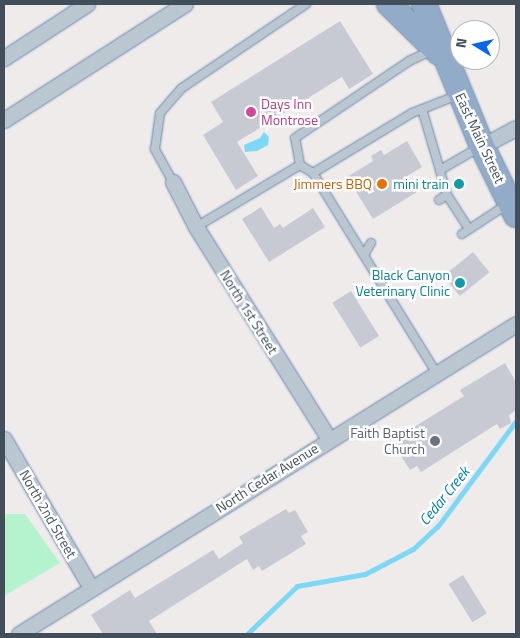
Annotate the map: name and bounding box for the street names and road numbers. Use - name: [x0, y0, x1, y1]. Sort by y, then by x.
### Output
- street label: East Main Street: [452, 90, 508, 186]
- street label: North 1st Street: [217, 267, 281, 357]
- street label: North Cedar Avenue: [213, 440, 321, 516]
- street label: North 2nd Street: [16, 467, 80, 561]

